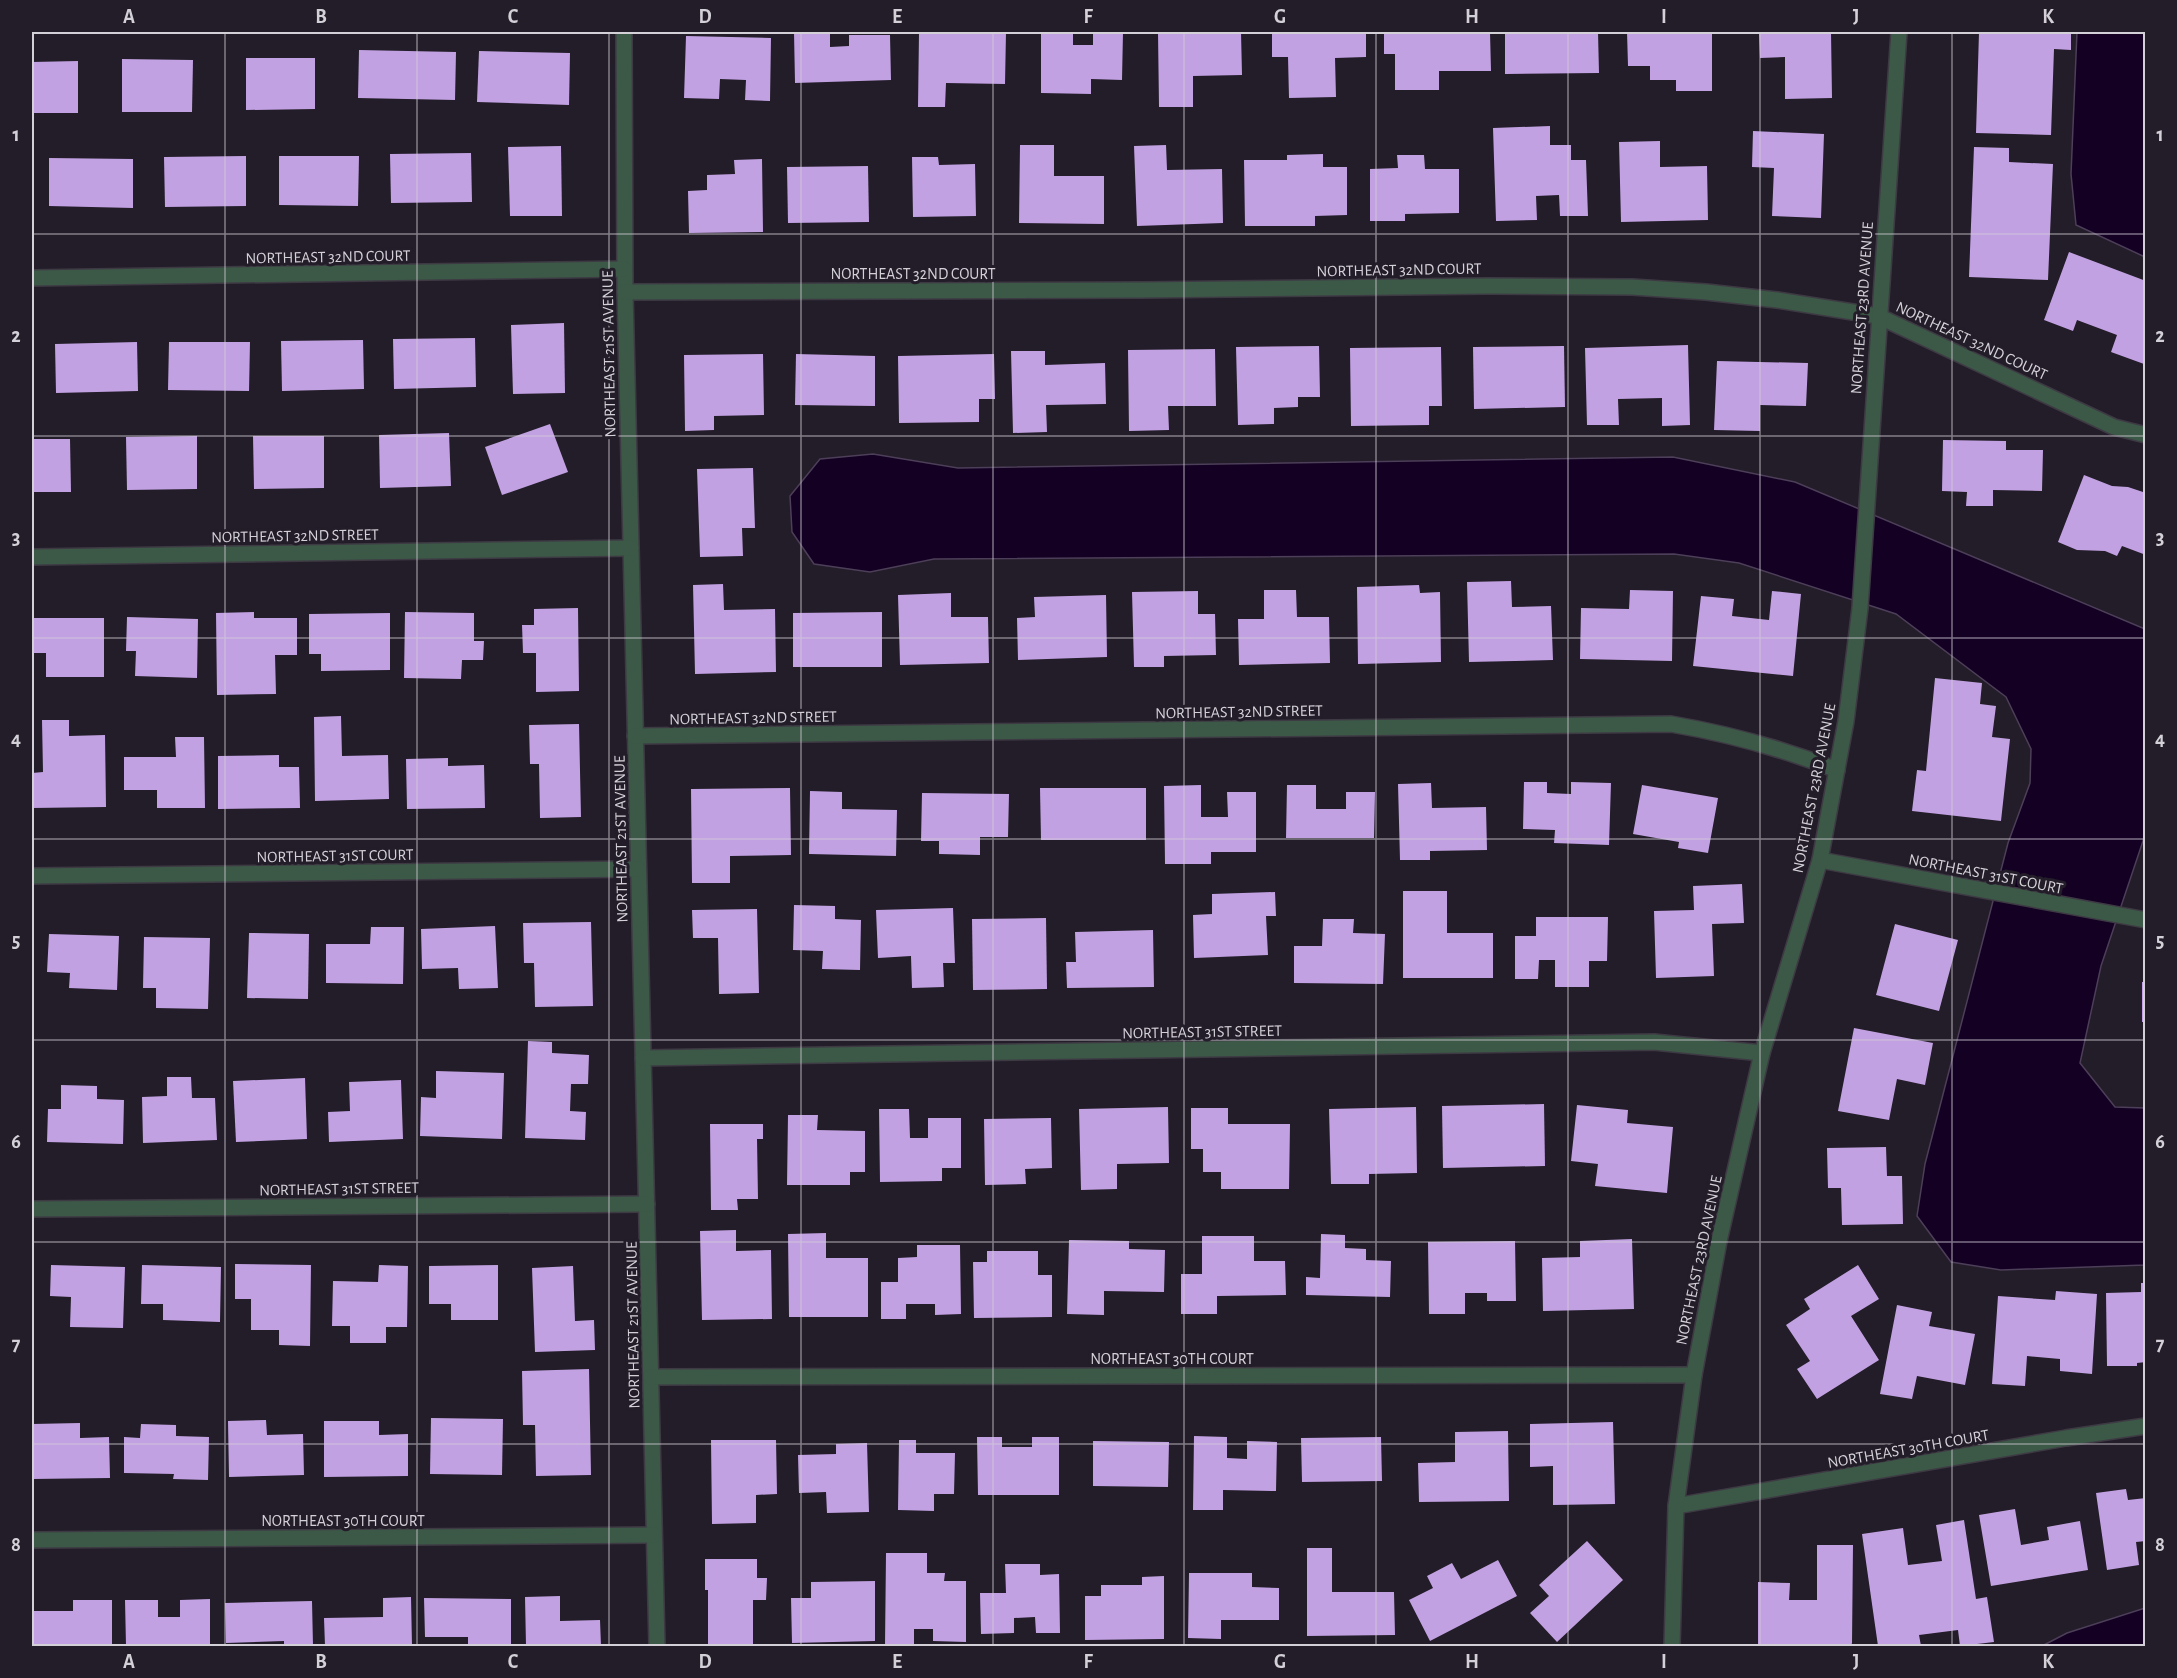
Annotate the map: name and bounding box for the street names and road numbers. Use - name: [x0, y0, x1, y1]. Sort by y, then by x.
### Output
- street label: NORTHEAST 23RD AVENUE: [1848, 221, 1876, 395]
- street label: NORTHEAST 32ND COURT: [245, 248, 411, 266]
- street label: NORTHEAST 32ND COURT: [1316, 261, 1482, 279]
- street label: NORTHEAST 32ND COURT: [830, 266, 996, 282]
- street label: NORTHEAST 21ST AVENUE: [600, 270, 618, 438]
- street label: NORTHEAST 32ND COURT: [1893, 299, 2050, 383]
- street label: NORTHEAST 32ND STREET: [211, 527, 379, 545]
- street label: NORTHEAST 23RD AVENUE: [1790, 702, 1838, 874]
- street label: NORTHEAST 32ND STREET: [1155, 703, 1323, 721]
- street label: NORTHEAST 32ND STREET: [669, 709, 837, 727]
- street label: NORTHEAST 21ST AVENUE: [612, 755, 630, 923]
- street label: NORTHEAST 31ST COURT: [256, 847, 414, 865]
- street label: NORTHEAST 31ST COURT: [1907, 851, 2065, 897]
- street label: NORTHEAST 31ST STREET: [1122, 1023, 1282, 1041]
- street label: NORTHEAST 23RD AVENUE: [1673, 1174, 1725, 1346]
- street label: NORTHEAST 31ST STREET: [259, 1180, 419, 1198]
- street label: NORTHEAST 21ST AVENUE: [624, 1241, 642, 1409]
- street label: NORTHEAST 30TH COURT: [1090, 1351, 1254, 1367]
- street label: NORTHEAST 30TH COURT: [1826, 1427, 1990, 1471]
- street label: NORTHEAST 30TH COURT: [261, 1513, 425, 1529]

